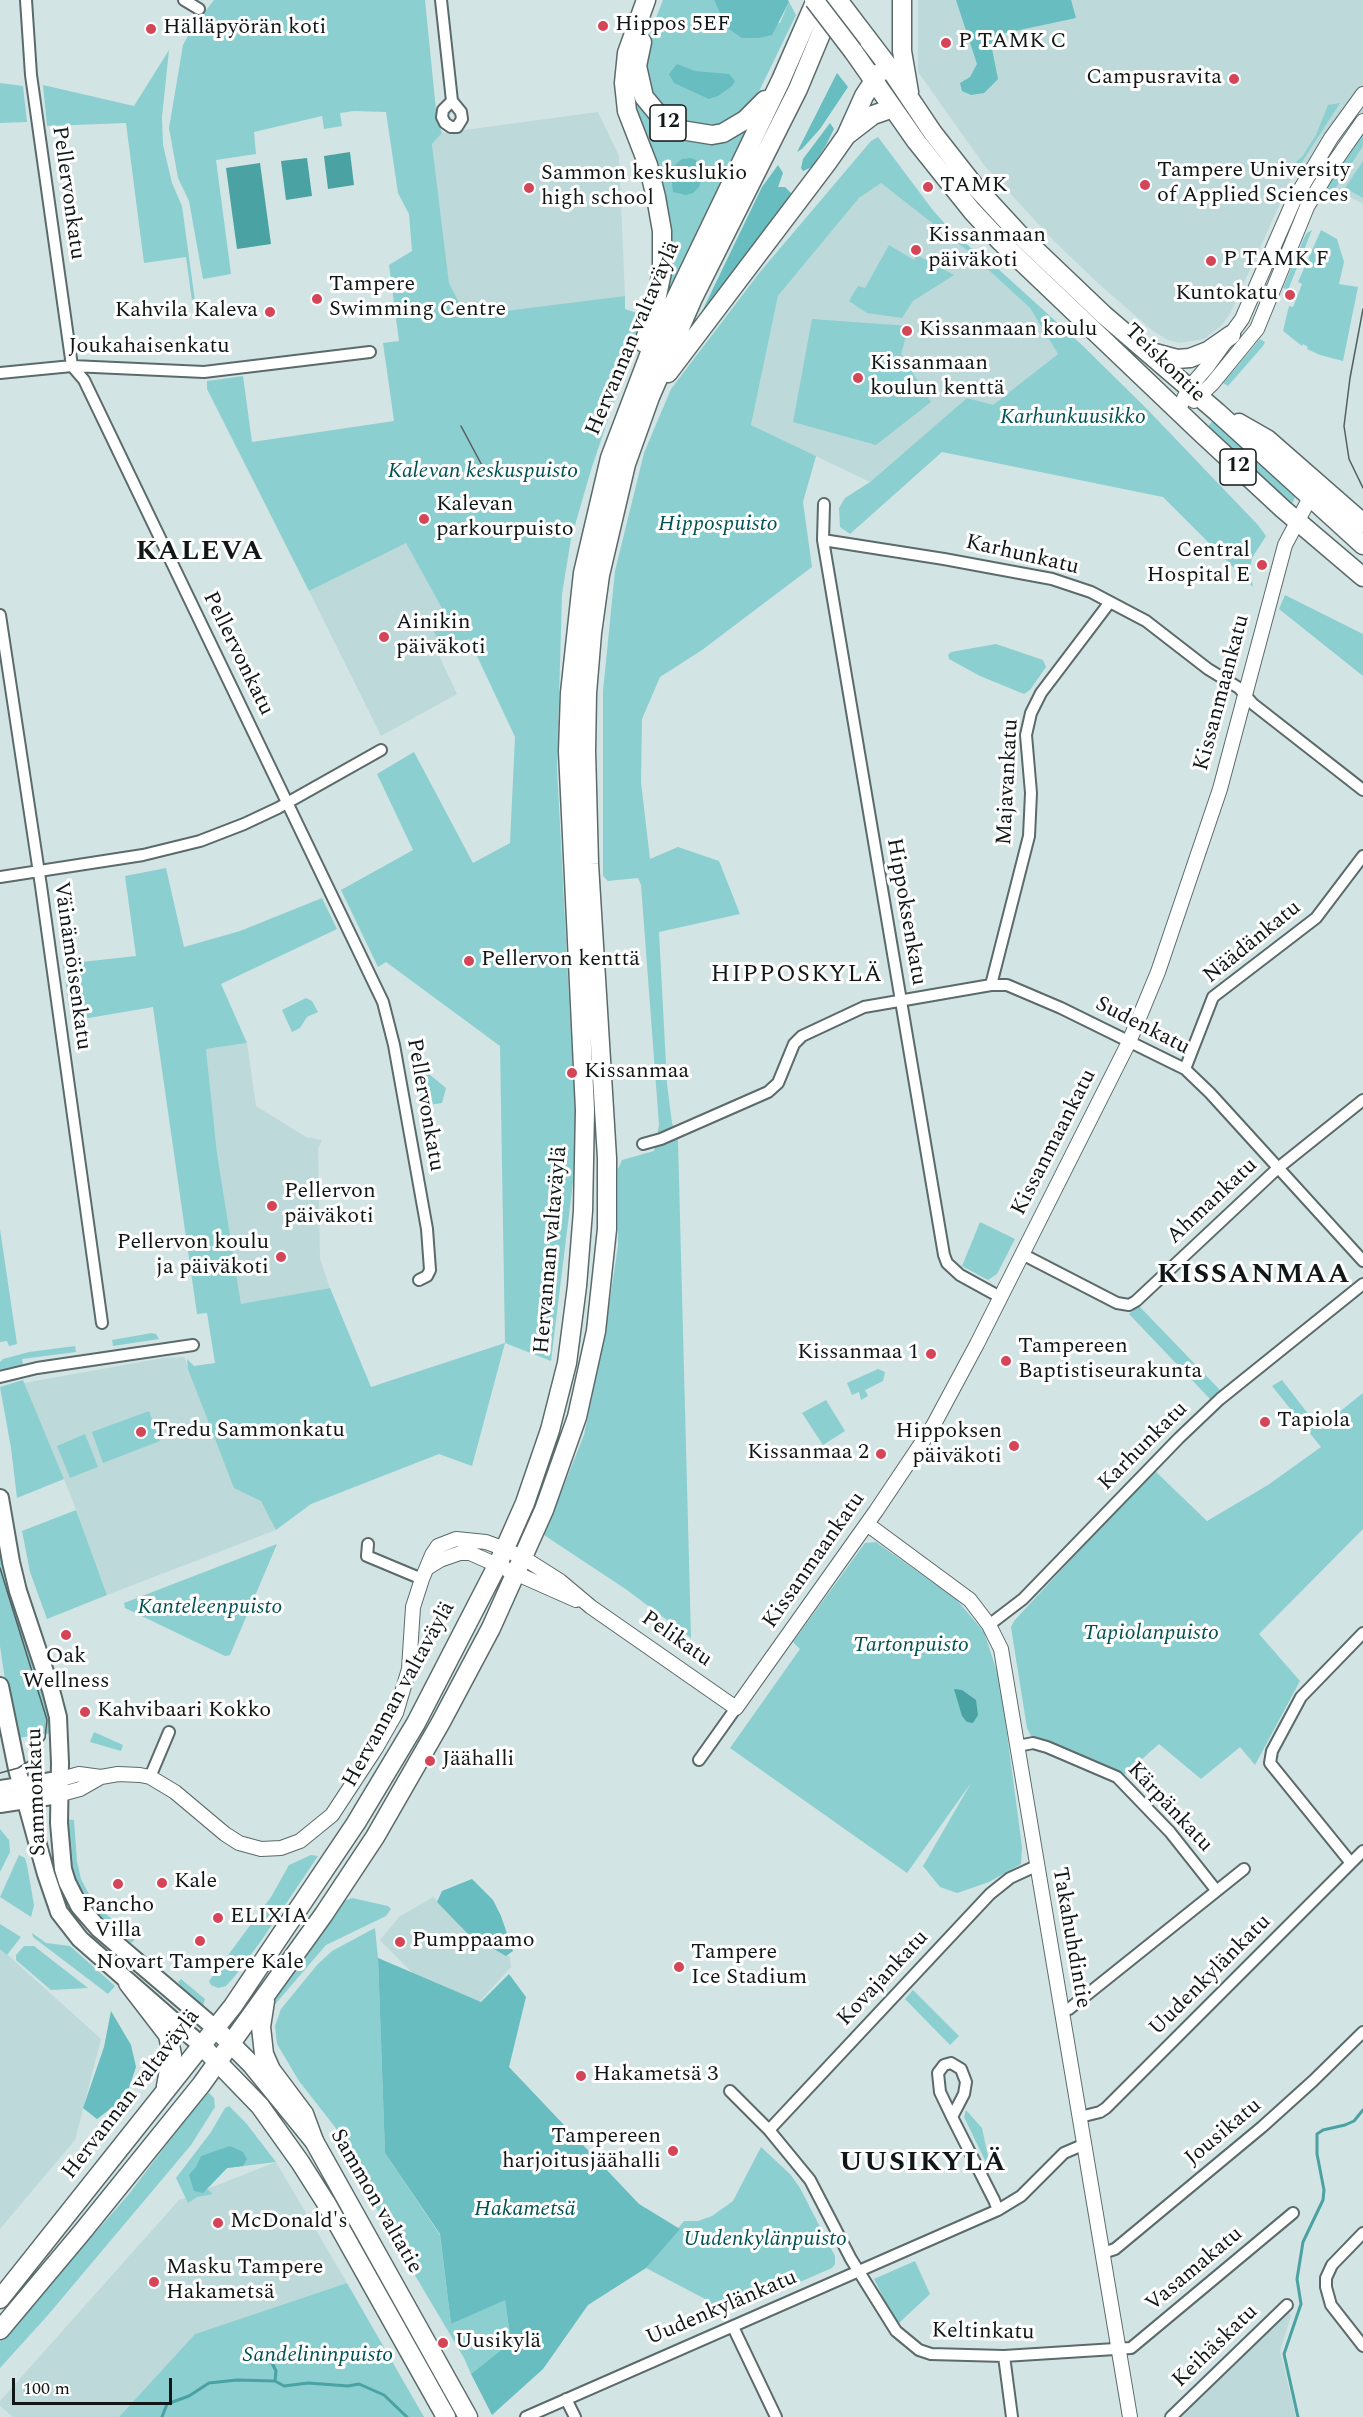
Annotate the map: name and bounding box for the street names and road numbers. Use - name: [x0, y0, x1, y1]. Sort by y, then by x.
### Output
- road number: 12: [650, 105, 686, 141]
- street label: Pellervonkatu: [45, 124, 89, 262]
- street label: Hervannan valtaväylä: [581, 238, 687, 440]
- street label: Teiskontie: [1118, 319, 1210, 409]
- street label: Joukahaisenkatu: [68, 335, 230, 361]
- road number: 12: [1220, 449, 1256, 485]
- street label: Karhunkatu: [963, 530, 1081, 582]
- street label: Pellervonkatu: [196, 588, 278, 720]
- street label: Kissanmaankatu: [1189, 612, 1257, 774]
- street label: Majavankatu: [993, 718, 1025, 846]
- street label: Hippoksenkatu: [879, 836, 931, 988]
- street label: Väinämöisenkatu: [46, 880, 96, 1052]
- street label: Näädänkatu: [1199, 896, 1307, 990]
- street label: Sudenkatu: [1090, 992, 1194, 1062]
- street label: Pellervonkatu: [399, 1036, 449, 1174]
- street label: Kissanmaankatu: [1007, 1065, 1103, 1221]
- street label: Hervannan valtaväylä: [530, 1145, 574, 1355]
- street label: Ahmankatu: [1162, 1153, 1264, 1251]
- street label: Karhunkatu: [1094, 1397, 1194, 1497]
- street label: Kissanmaankatu: [758, 1488, 872, 1634]
- street label: Hervannan valtaväylä: [338, 1598, 462, 1792]
- street label: Pelikatu: [635, 1606, 717, 1674]
- street label: Sammonkatu: [23, 1727, 53, 1857]
- street label: Kärpänkatu: [1121, 1757, 1217, 1859]
- street label: Takahuhdintie: [1045, 1866, 1095, 2010]
- street label: Uudenkylänkatu: [1145, 1910, 1277, 2042]
- street label: Kovajankatu: [833, 1925, 935, 2033]
- street label: Hervannan valtaväylä: [57, 2005, 207, 2185]
- street label: Jousikatu: [1180, 2093, 1268, 2173]
- street label: Sammon valtatie: [323, 2125, 427, 2279]
- street label: Vasamakatu: [1141, 2222, 1249, 2318]
- street label: Uudenkylänkatu: [643, 2265, 801, 2353]
- street label: Keihäskatu: [1168, 2300, 1264, 2394]
- street label: Keltinkatu: [931, 2319, 1035, 2347]

